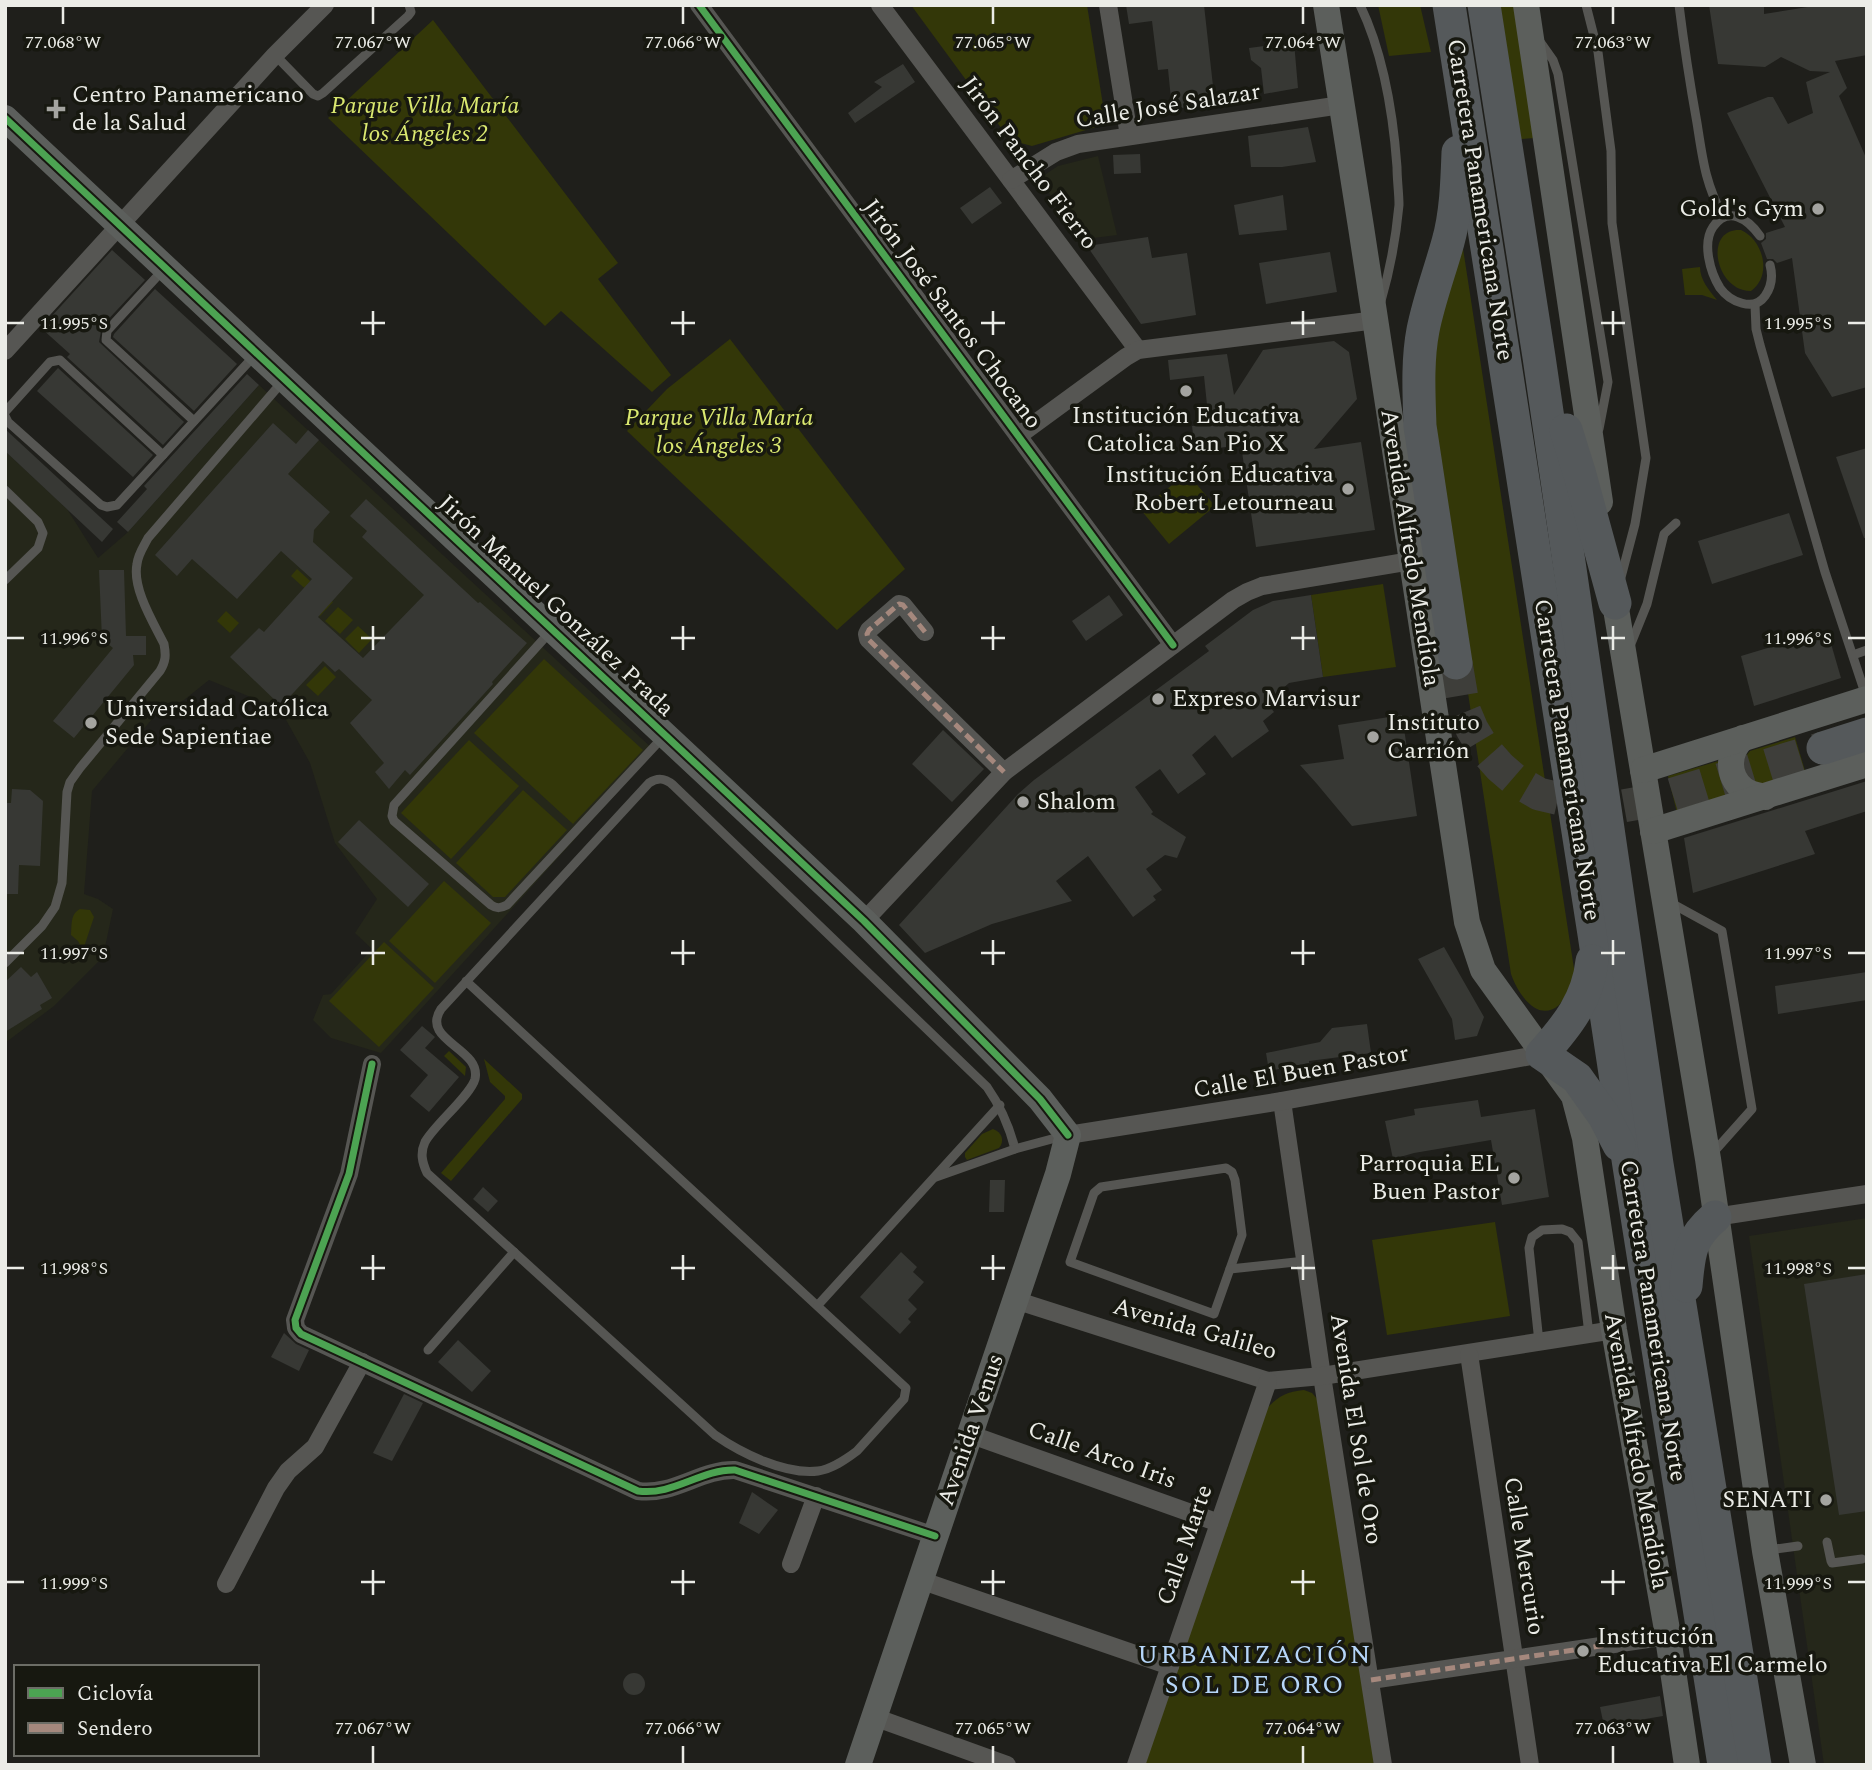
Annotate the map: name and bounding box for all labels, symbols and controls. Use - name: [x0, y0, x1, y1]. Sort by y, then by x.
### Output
- text: 77.068°W: [25, 29, 101, 56]
- text: 77.067°W: [335, 29, 411, 56]
- text: 77.066°W: [645, 29, 721, 56]
- text: 77.065°W: [955, 29, 1031, 56]
- text: 77.064°W: [1265, 29, 1341, 56]
- text: 77.063°W: [1575, 29, 1651, 56]
- street label: Carretera Panamericana Norte: [1437, 36, 1523, 364]
- street label: Jirón Pancho Fierro: [952, 68, 1106, 258]
- street label: Calle José Salazar: [1073, 74, 1263, 138]
- place label: Centro Panamericano de la Salud: [72, 77, 304, 141]
- park label: Parque Villa María los Ángeles 2: [331, 88, 519, 152]
- marker: Centro Panamericano de la Salud: [46, 99, 66, 119]
- street label: Jirón José Santos Chocano: [853, 191, 1051, 437]
- place label: Gold's Gym: [1679, 191, 1804, 227]
- marker: Gold's Gym: [1810, 201, 1826, 217]
- text: 11.995°S: [40, 310, 108, 337]
- text: 11.995°S: [1764, 310, 1832, 337]
- marker: Institución Educativa Catolica San Pio X: [1178, 383, 1194, 399]
- place label: Institución Educativa Catolica San Pio X: [1072, 398, 1300, 462]
- park label: Parque Villa María los Ángeles 3: [625, 400, 813, 464]
- street label: Avenida Alfredo Mendiola: [1370, 407, 1450, 690]
- place label: Institución Educativa Robert Letourneau: [1106, 457, 1334, 521]
- marker: Institución Educativa Robert Letourneau: [1340, 481, 1356, 497]
- street label: Jirón Manuel González Prada: [430, 486, 683, 726]
- street label: Carretera Panamericana Norte: [1524, 596, 1610, 924]
- text: 11.996°S: [40, 625, 108, 652]
- text: 11.996°S: [1764, 625, 1832, 652]
- place label: Expreso Marvisur: [1172, 681, 1360, 717]
- place label: Universidad Católica Sede Sapientiae: [105, 691, 329, 755]
- marker: Expreso Marvisur: [1150, 691, 1166, 707]
- place label: Instituto Carrión: [1387, 705, 1480, 769]
- marker: Universidad Católica Sede Sapientiae: [83, 715, 99, 731]
- marker: Instituto Carrión: [1365, 729, 1381, 745]
- place label: Shalom: [1037, 784, 1116, 820]
- marker: Shalom: [1015, 794, 1031, 810]
- text: 11.997°S: [40, 940, 108, 967]
- text: 11.997°S: [1764, 940, 1832, 967]
- street label: Calle El Buen Pastor: [1191, 1035, 1411, 1109]
- place label: Parroquia EL Buen Pastor: [1358, 1146, 1500, 1210]
- street label: Carretera Panamericana Norte: [1610, 1157, 1696, 1485]
- marker: Parroquia EL Buen Pastor: [1506, 1170, 1522, 1186]
- text: 11.998°S: [40, 1255, 108, 1282]
- text: 11.998°S: [1764, 1255, 1832, 1282]
- street label: Avenida Galileo: [1109, 1288, 1281, 1370]
- street label: Avenida Alfredo Mendiola: [1594, 1310, 1678, 1593]
- street label: Avenida El Sol de Oro: [1320, 1311, 1392, 1547]
- street label: Avenida Venus: [928, 1349, 1014, 1511]
- street label: Calle Arco Iris: [1023, 1411, 1181, 1499]
- street label: Calle Mercurio: [1494, 1474, 1554, 1638]
- street label: Calle Marte: [1148, 1480, 1222, 1610]
- place label: SENATI: [1722, 1482, 1812, 1518]
- marker: SENATI: [1818, 1492, 1834, 1508]
- text: 11.999°S: [40, 1570, 108, 1597]
- text: 11.999°S: [1764, 1570, 1832, 1597]
- place label: Institución Educativa El Carmelo: [1597, 1619, 1828, 1683]
- district label: URBANIZACIÓN SOL DE ORO: [1137, 1635, 1373, 1705]
- marker: Institución Educativa El Carmelo: [1575, 1643, 1591, 1659]
- legend: [14, 1665, 259, 1756]
- text: Ciclovía: [77, 1678, 154, 1710]
- text: Sendero: [77, 1713, 153, 1745]
- text: 77.067°W: [335, 1715, 411, 1742]
- text: 77.066°W: [645, 1715, 721, 1742]
- text: 77.065°W: [955, 1715, 1031, 1742]
- text: 77.064°W: [1265, 1715, 1341, 1742]
- text: 77.063°W: [1575, 1715, 1651, 1742]

